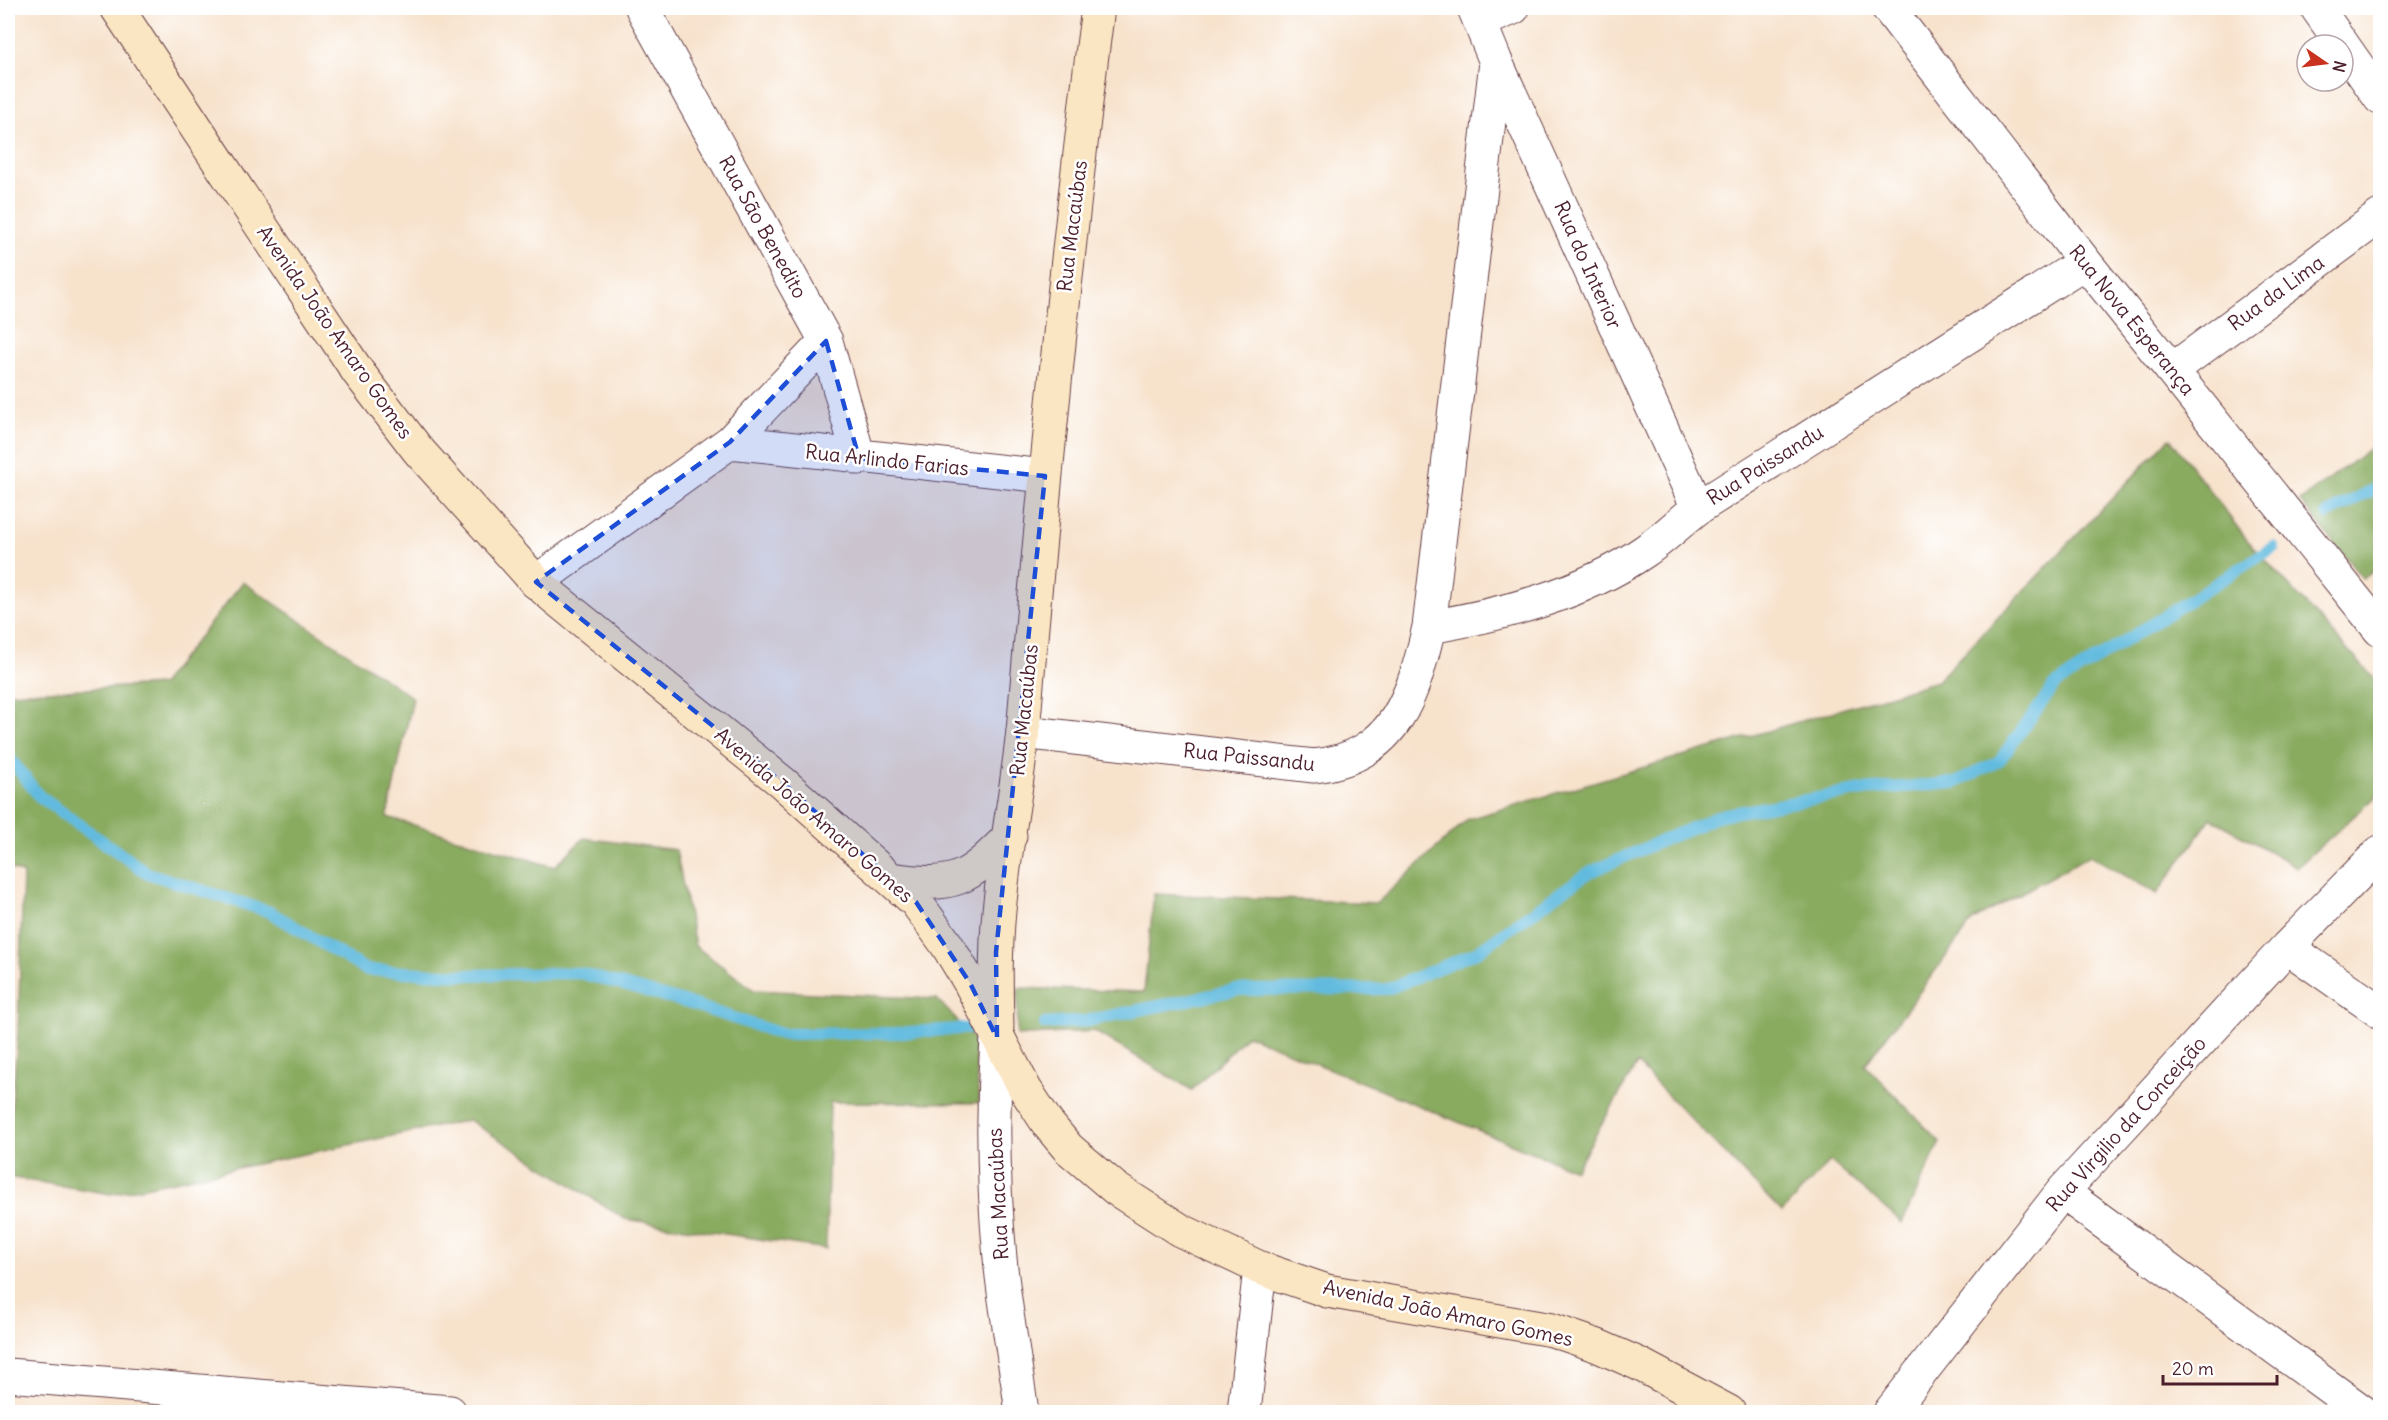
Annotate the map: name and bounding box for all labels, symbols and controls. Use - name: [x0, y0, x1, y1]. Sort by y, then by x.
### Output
- north arrow: [2295, 33, 2355, 93]
- text: N: [2329, 59, 2351, 74]
- street label: Rua São Benedito: [714, 151, 813, 302]
- street label: Rua Macaúbas: [1051, 159, 1092, 293]
- street label: Rua do Interior: [1549, 197, 1628, 333]
- street label: Avenida João Amaro Gomes: [252, 220, 419, 443]
- street label: Rua Nova Esperança: [2064, 239, 2201, 400]
- street label: Rua da Lima: [2223, 249, 2329, 336]
- street label: Rua Paissandu: [1702, 419, 1828, 510]
- street label: Rua Arlindo Farias: [804, 438, 970, 481]
- street label: Rua Macaúbas: [1004, 643, 1043, 777]
- street label: Avenida João Amaro Gomes: [710, 722, 919, 908]
- street label: Rua Paissandu: [1182, 737, 1316, 776]
- street label: Rua Virgilio da Conceição: [2040, 1031, 2211, 1216]
- street label: Rua Macaúbas: [982, 1127, 1013, 1261]
- street label: Avenida João Amaro Gomes: [1321, 1274, 1575, 1351]
- scale bar: [2163, 1348, 2277, 1386]
- text: 20 m: [2172, 1357, 2214, 1380]

